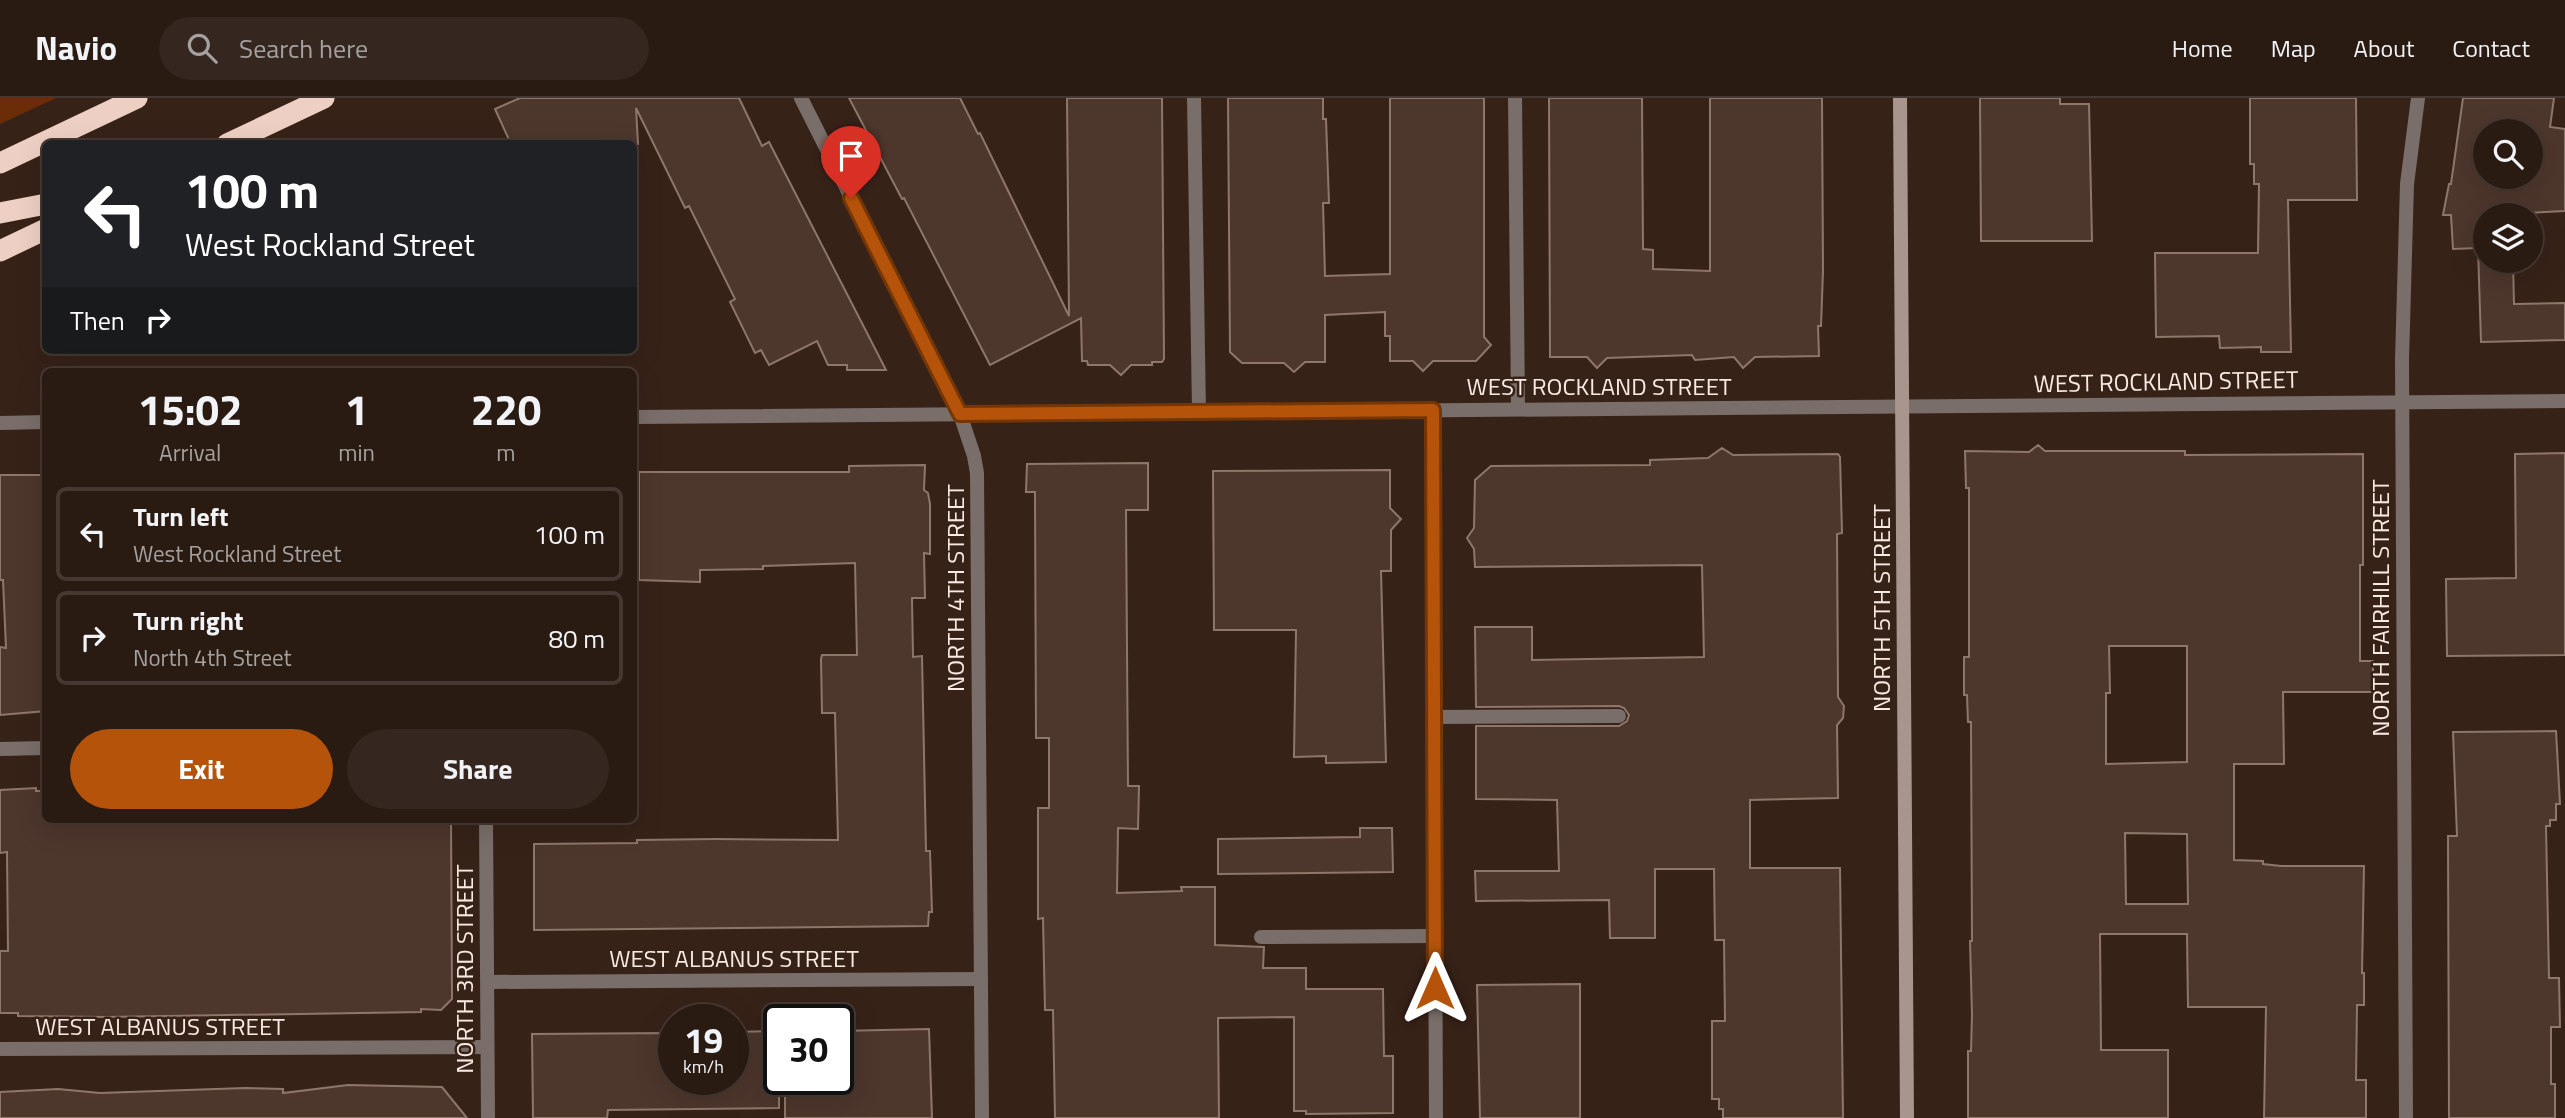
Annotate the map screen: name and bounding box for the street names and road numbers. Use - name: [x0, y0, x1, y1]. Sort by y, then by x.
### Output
- street label: WEST ROCKLAND STREET: [2033, 361, 2299, 401]
- street label: WEST ROCKLAND STREET: [1466, 368, 1732, 404]
- street label: NORTH FAIRHILL STREET: [2362, 479, 2398, 737]
- street label: NORTH 4TH STREET: [937, 484, 973, 692]
- street label: NORTH 5TH STREET: [1863, 504, 1899, 712]
- street label: NORTH 3RD STREET: [446, 864, 482, 1074]
- street label: WEST ALBANUS STREET: [609, 940, 859, 976]
- street label: WEST ALBANUS STREET: [35, 1008, 285, 1044]

